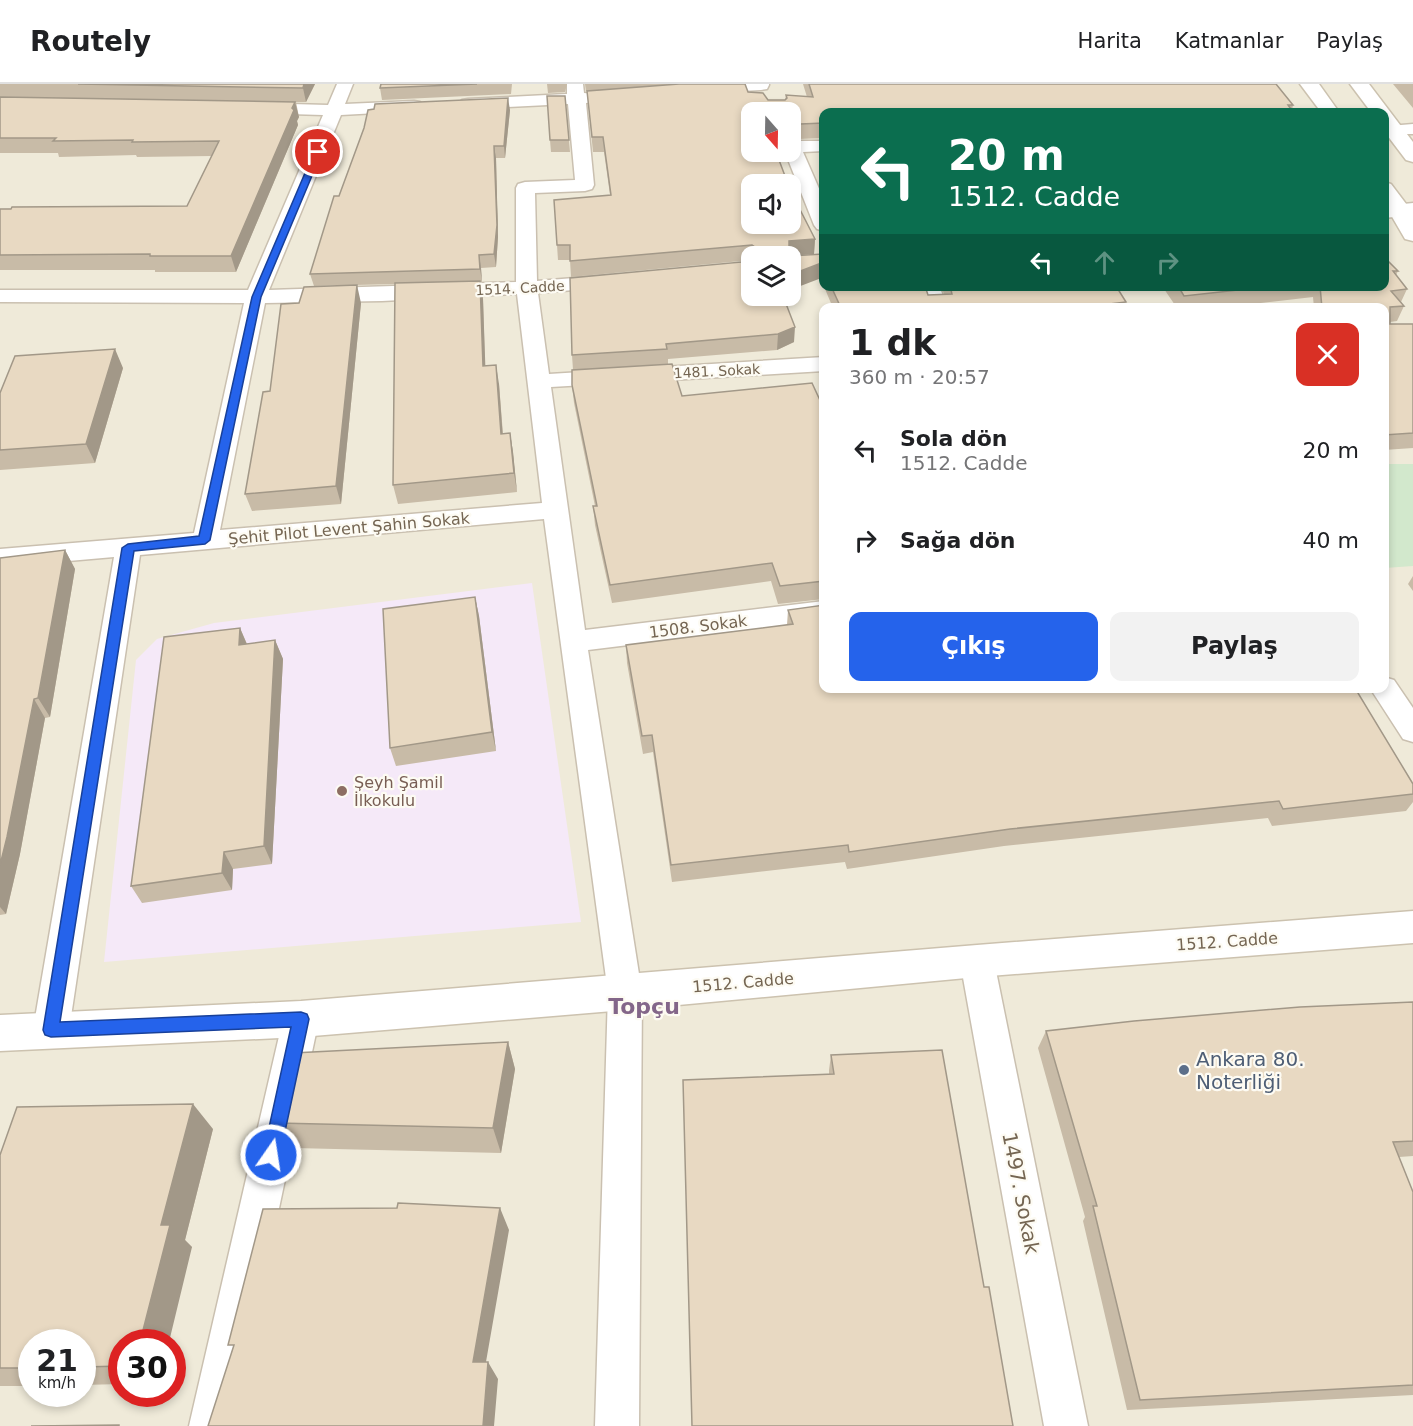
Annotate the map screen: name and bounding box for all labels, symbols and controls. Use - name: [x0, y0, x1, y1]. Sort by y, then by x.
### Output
- text: Routely: [30, 25, 151, 58]
- text: Harita: [1078, 29, 1142, 53]
- text: Katmanlar: [1175, 29, 1283, 53]
- text: Paylaş: [1316, 29, 1383, 53]
- north arrow: [741, 102, 801, 162]
- map controls: [741, 102, 801, 306]
- pin: [292, 126, 343, 177]
- text: 20 m: [948, 131, 1065, 180]
- icon: left: [849, 132, 927, 210]
- icon: arrive: [301, 135, 334, 168]
- button: sound: [741, 174, 801, 234]
- text: 1512. Cadde: [948, 181, 1120, 212]
- button: layers: [741, 246, 801, 306]
- icon: left: [1025, 246, 1058, 279]
- icon: ahead: [1088, 246, 1121, 279]
- icon: right: [1151, 246, 1184, 279]
- street label: 1514. Cadde: [475, 278, 565, 298]
- text: 1 dk: [849, 322, 936, 363]
- button: close: [1296, 323, 1359, 386]
- street label: 1481. Sokak: [673, 361, 762, 381]
- text: 360 m · 20:57: [849, 365, 990, 389]
- text: Sola dön: [900, 426, 1008, 451]
- icon: left: [849, 434, 882, 467]
- text: 20 m: [1303, 438, 1359, 463]
- text: 1512. Cadde: [900, 451, 1028, 475]
- street label: Şehit Pilot Levent Şahin Sokak: [228, 508, 471, 549]
- icon: right: [849, 524, 882, 557]
- text: Sağa dön: [900, 528, 1015, 553]
- text: 40 m: [1303, 528, 1359, 553]
- street label: 1508. Sokak: [648, 611, 749, 642]
- button: Çıkış: [849, 612, 1098, 681]
- button: Paylaş: [1110, 612, 1359, 681]
- place label: Şeyh Şamil İlkokulu: [354, 773, 443, 810]
- marker: Şeyh Şamil İlkokulu: [335, 784, 349, 798]
- street label: 1512. Cadde: [1175, 928, 1279, 955]
- street label: 1512. Cadde: [691, 969, 795, 996]
- district label: Topçu: [608, 994, 680, 1019]
- place label: Ankara 80. Noterliği: [1196, 1047, 1305, 1094]
- marker: Ankara 80. Noterliği: [1177, 1063, 1191, 1077]
- position arrow: [239, 1123, 303, 1187]
- street label: 1497. Sokak: [997, 1130, 1045, 1256]
- speed limit sign: 30: [108, 1329, 186, 1407]
- text: 21: [36, 1343, 78, 1378]
- text: km/h: [38, 1374, 76, 1392]

